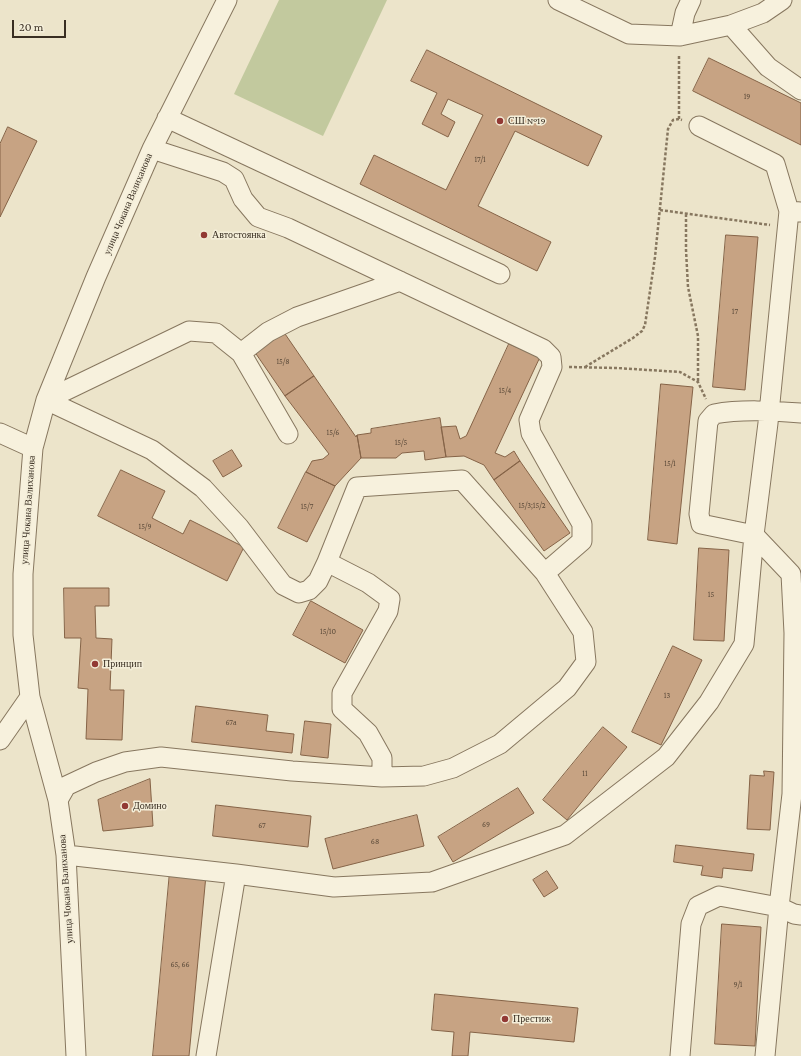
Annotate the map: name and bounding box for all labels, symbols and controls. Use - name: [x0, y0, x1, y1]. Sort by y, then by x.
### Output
- scale bar: [14, 12, 68, 38]
- text: 20 m: [19, 20, 43, 34]
- house number: 19: [744, 92, 750, 102]
- place label: СШ №19: [508, 115, 546, 127]
- marker: СШ №19: [495, 116, 505, 126]
- street label: улица Чокана Валиханова: [101, 151, 155, 257]
- house number: 17/1: [474, 155, 486, 165]
- place label: Автостоянка: [212, 229, 266, 241]
- marker: Автостоянка: [199, 230, 209, 240]
- house number: 17: [732, 307, 738, 317]
- house number: 15/8: [276, 357, 290, 367]
- house number: 15/4: [499, 386, 511, 396]
- house number: 15/6: [327, 428, 339, 438]
- house number: 15/5: [395, 438, 407, 448]
- street label: улица Чокана Валиханова: [18, 455, 38, 565]
- house number: 15/1: [664, 459, 676, 469]
- house number: 15/3;15/2: [518, 501, 546, 511]
- house number: 15/7: [301, 502, 313, 512]
- house number: 15/9: [138, 522, 152, 532]
- house number: 15: [708, 590, 714, 600]
- house number: 15/10: [320, 627, 336, 637]
- place label: Принцип: [103, 658, 142, 670]
- marker: Принцип: [90, 659, 100, 669]
- house number: 13: [664, 691, 670, 701]
- house number: 67а: [226, 718, 236, 728]
- house number: 11: [582, 769, 588, 779]
- place label: Домино: [133, 800, 167, 812]
- marker: Домино: [120, 801, 130, 811]
- house number: 69: [482, 820, 490, 830]
- house number: 67: [258, 821, 266, 831]
- street label: улица Чокана Валиханова: [56, 834, 76, 944]
- house number: 68: [371, 837, 379, 847]
- house number: 65, 66: [170, 960, 190, 970]
- house number: 9/1: [734, 980, 742, 990]
- place label: Престиж: [513, 1013, 551, 1025]
- marker: Престиж: [500, 1014, 510, 1024]

